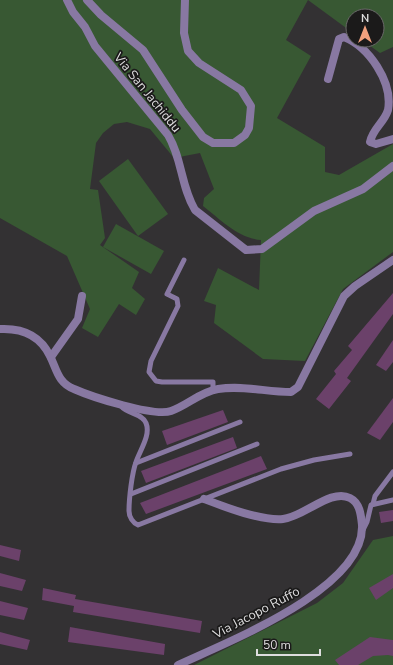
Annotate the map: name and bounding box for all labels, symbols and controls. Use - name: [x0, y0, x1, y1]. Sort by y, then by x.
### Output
- north arrow: [345, 8, 385, 48]
- text: N: [361, 11, 369, 26]
- street label: Via San Jachiddu: [109, 48, 185, 136]
- street label: Via Jacopo Ruffo: [209, 582, 303, 644]
- scale bar: [257, 631, 320, 657]
- text: 50 m: [263, 637, 291, 653]

